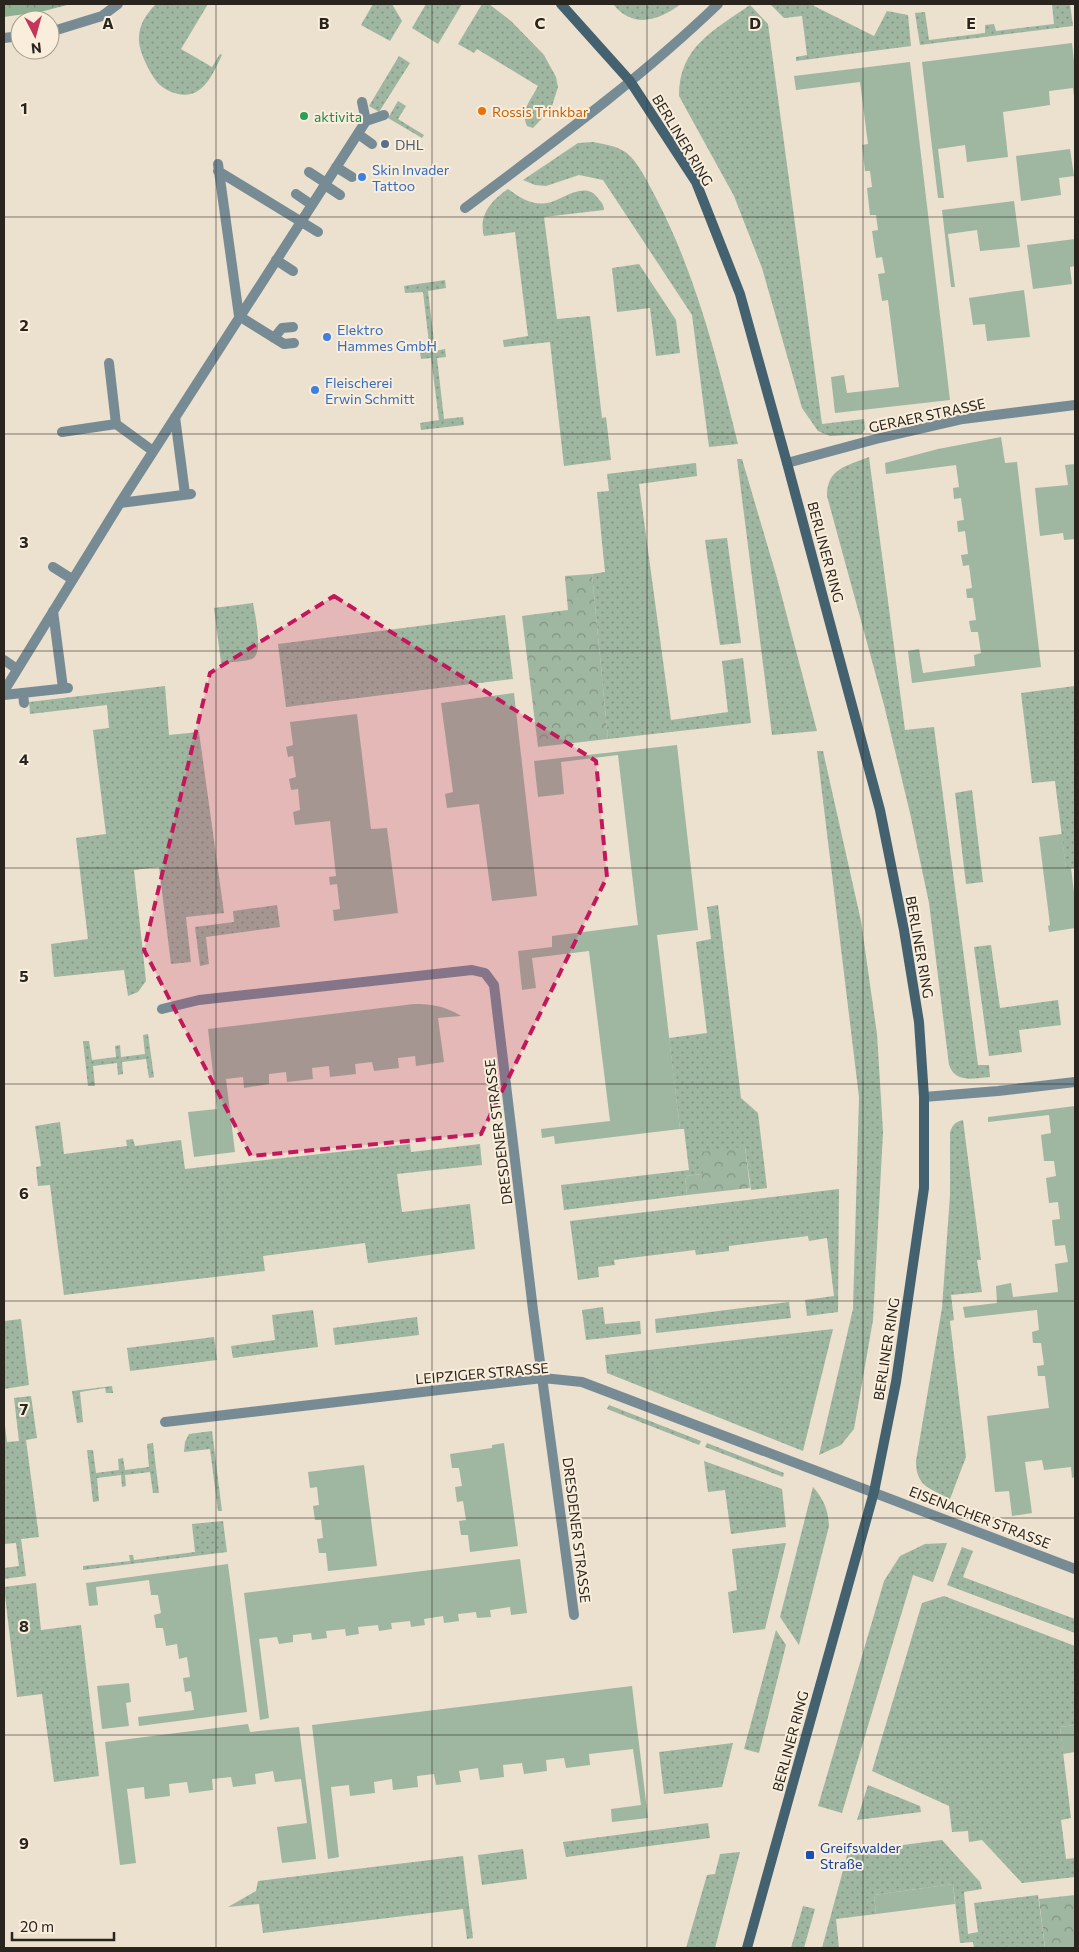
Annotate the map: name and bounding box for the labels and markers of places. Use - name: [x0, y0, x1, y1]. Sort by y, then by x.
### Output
- place label: Rossis Trinkbar: [492, 103, 589, 120]
- marker: Rossis Trinkbar: [476, 105, 488, 117]
- place label: aktivita: [314, 108, 362, 125]
- marker: aktivita: [298, 110, 310, 122]
- place label: DHL: [395, 136, 424, 153]
- marker: DHL: [379, 138, 391, 150]
- place label: Skin Invader Tattoo: [372, 161, 450, 194]
- marker: Skin Invader Tattoo: [356, 171, 368, 183]
- place label: Elektro Hammes GmbH: [337, 321, 437, 354]
- marker: Elektro Hammes GmbH: [321, 331, 333, 343]
- place label: Fleischerei Erwin Schmitt: [325, 374, 415, 407]
- marker: Fleischerei Erwin Schmitt: [309, 384, 321, 396]
- place label: Greifswalder Straße: [820, 1839, 902, 1872]
- marker: Greifswalder Straße: [804, 1849, 816, 1861]

